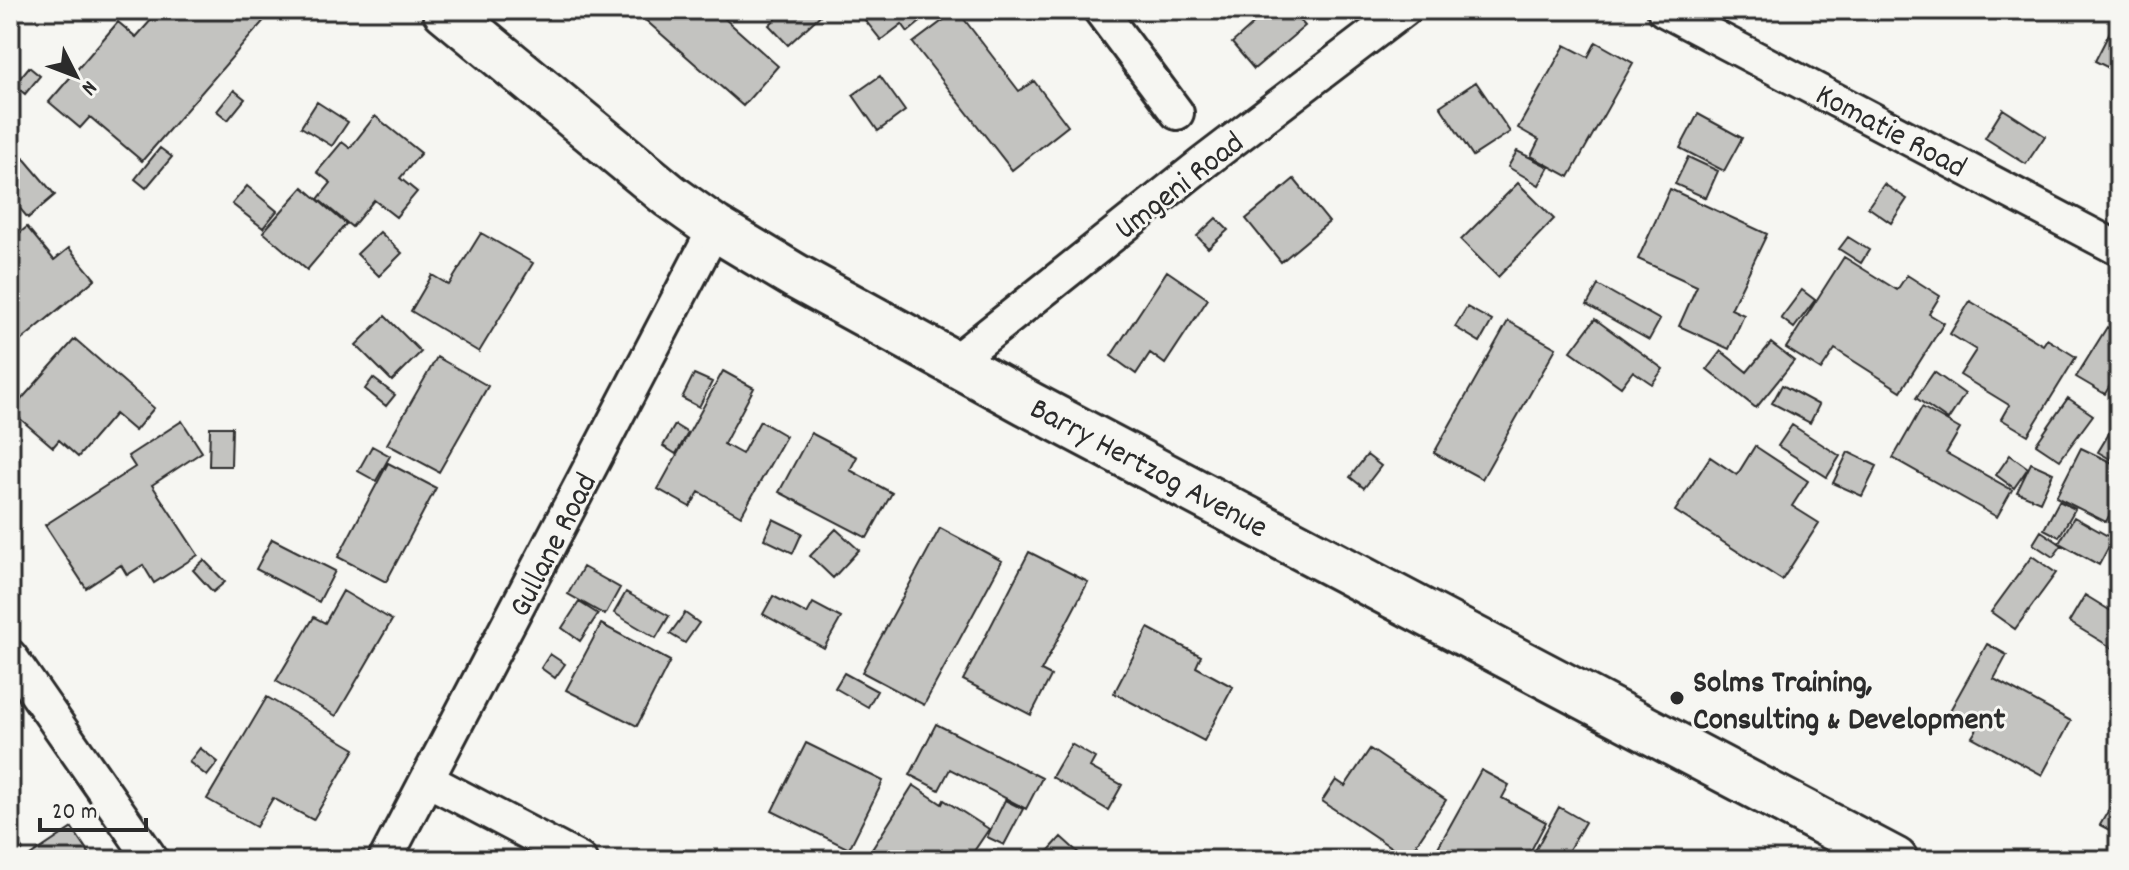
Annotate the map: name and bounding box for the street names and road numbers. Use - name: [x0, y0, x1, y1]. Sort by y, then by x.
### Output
- street label: Komatie Road: [1806, 74, 1973, 192]
- street label: Umgeni Road: [1107, 123, 1256, 253]
- street label: Barry Hertzog Avenue: [1020, 388, 1275, 553]
- street label: Gullane Road: [499, 466, 611, 626]

